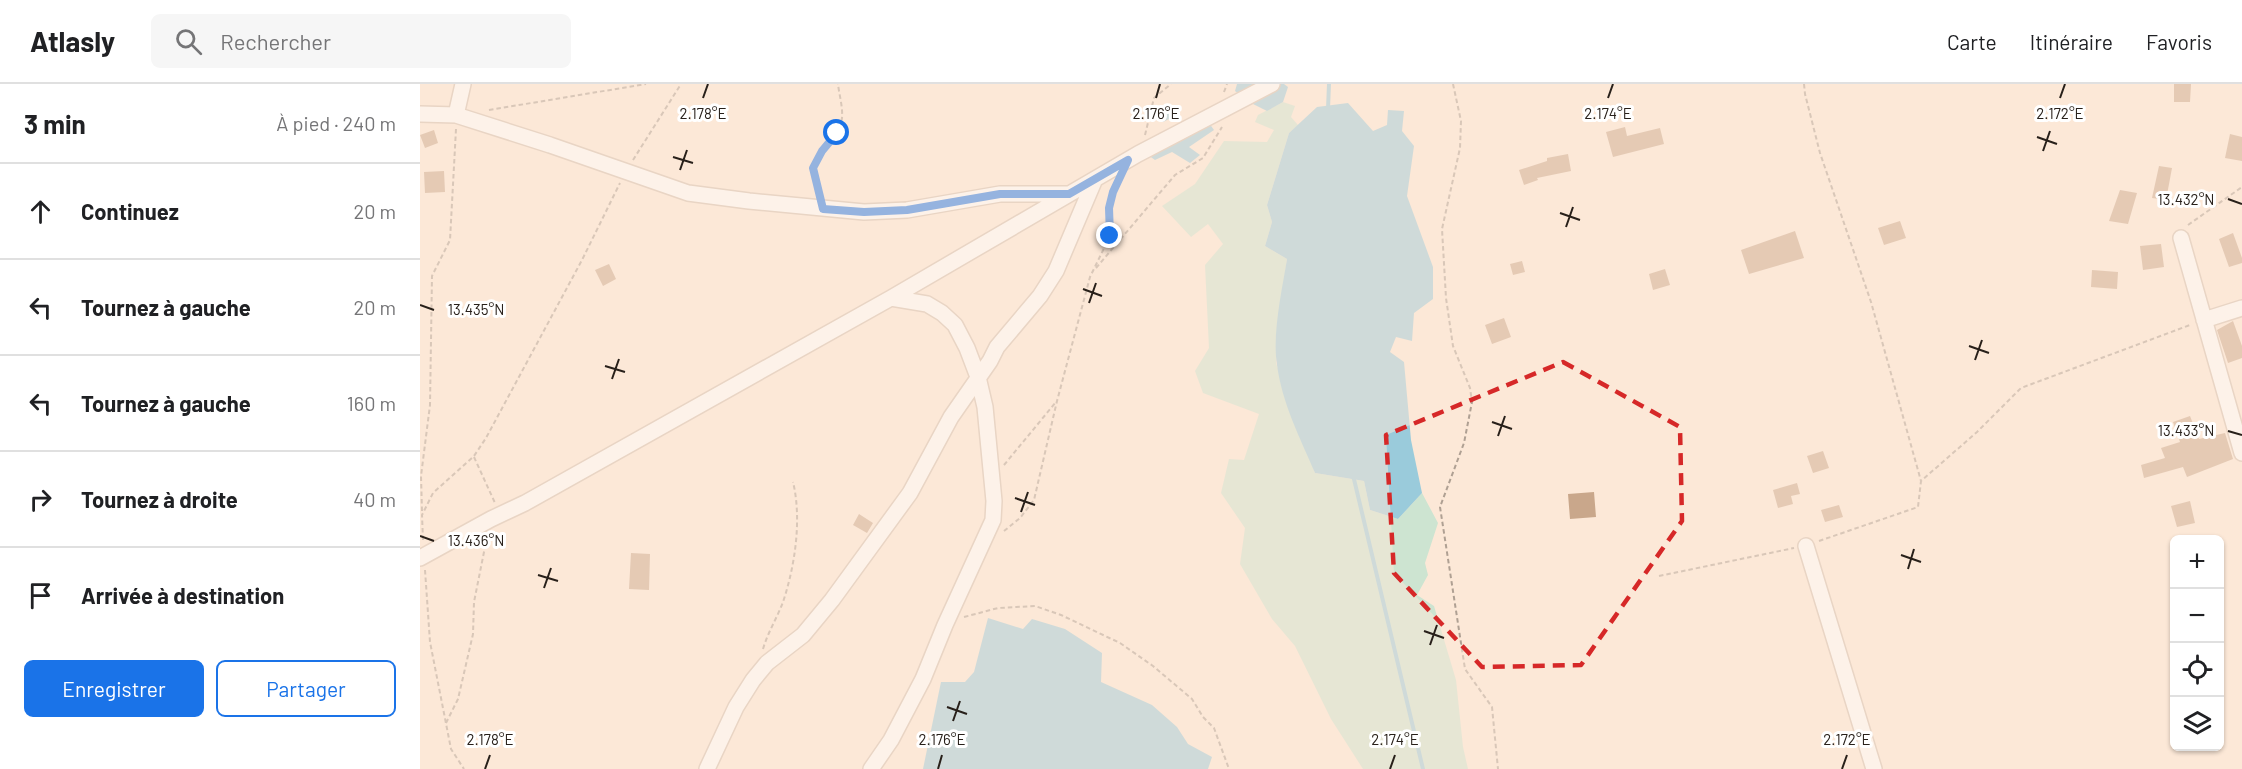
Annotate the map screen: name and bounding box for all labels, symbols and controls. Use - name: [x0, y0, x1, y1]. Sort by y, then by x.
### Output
- search box: [151, 14, 571, 68]
- text: Atlasly: [30, 24, 115, 58]
- icon: search: [172, 25, 205, 58]
- text: Rechercher: [220, 28, 331, 54]
- text: Carte: [1947, 29, 1997, 54]
- text: Itinéraire: [2030, 29, 2113, 54]
- text: Favoris: [2146, 29, 2212, 54]
- text: 2.178°E: [679, 104, 727, 122]
- text: 2.176°E: [1132, 104, 1180, 122]
- text: 2.174°E: [1584, 104, 1632, 122]
- text: 2.172°E: [2036, 104, 2084, 122]
- text: 3 min: [24, 108, 86, 139]
- text: À pied · 240 m: [276, 111, 396, 135]
- route start: [823, 119, 849, 145]
- text: 13.432°N: [2157, 190, 2215, 208]
- icon: ahead: [24, 195, 57, 228]
- text: Continuez: [81, 198, 179, 224]
- text: 20 m: [353, 199, 396, 223]
- route end: [1096, 222, 1122, 248]
- icon: left: [24, 291, 57, 324]
- text: Tournez à gauche: [81, 294, 251, 320]
- text: 20 m: [353, 295, 396, 319]
- text: 13.435°N: [448, 300, 504, 318]
- icon: left: [24, 387, 57, 420]
- text: Tournez à gauche: [81, 390, 251, 416]
- text: 160 m: [347, 391, 396, 415]
- text: 13.433°N: [2158, 421, 2214, 439]
- icon: right: [24, 483, 57, 516]
- text: Tournez à droite: [81, 486, 238, 512]
- text: 40 m: [353, 487, 396, 511]
- text: 13.436°N: [448, 531, 504, 549]
- map controls: [2170, 535, 2224, 751]
- button: +: [2170, 535, 2224, 589]
- icon: arrive: [24, 579, 57, 612]
- text: Arrivée à destination: [81, 582, 284, 608]
- button: −: [2170, 589, 2224, 643]
- button: locate: [2170, 643, 2224, 697]
- button: Enregistrer: [24, 660, 204, 717]
- button: Partager: [216, 660, 396, 717]
- button: layers: [2170, 697, 2224, 751]
- text: 2.178°E: [466, 730, 514, 748]
- text: 2.176°E: [918, 730, 966, 748]
- text: 2.174°E: [1371, 730, 1419, 748]
- text: 2.172°E: [1823, 730, 1871, 748]

